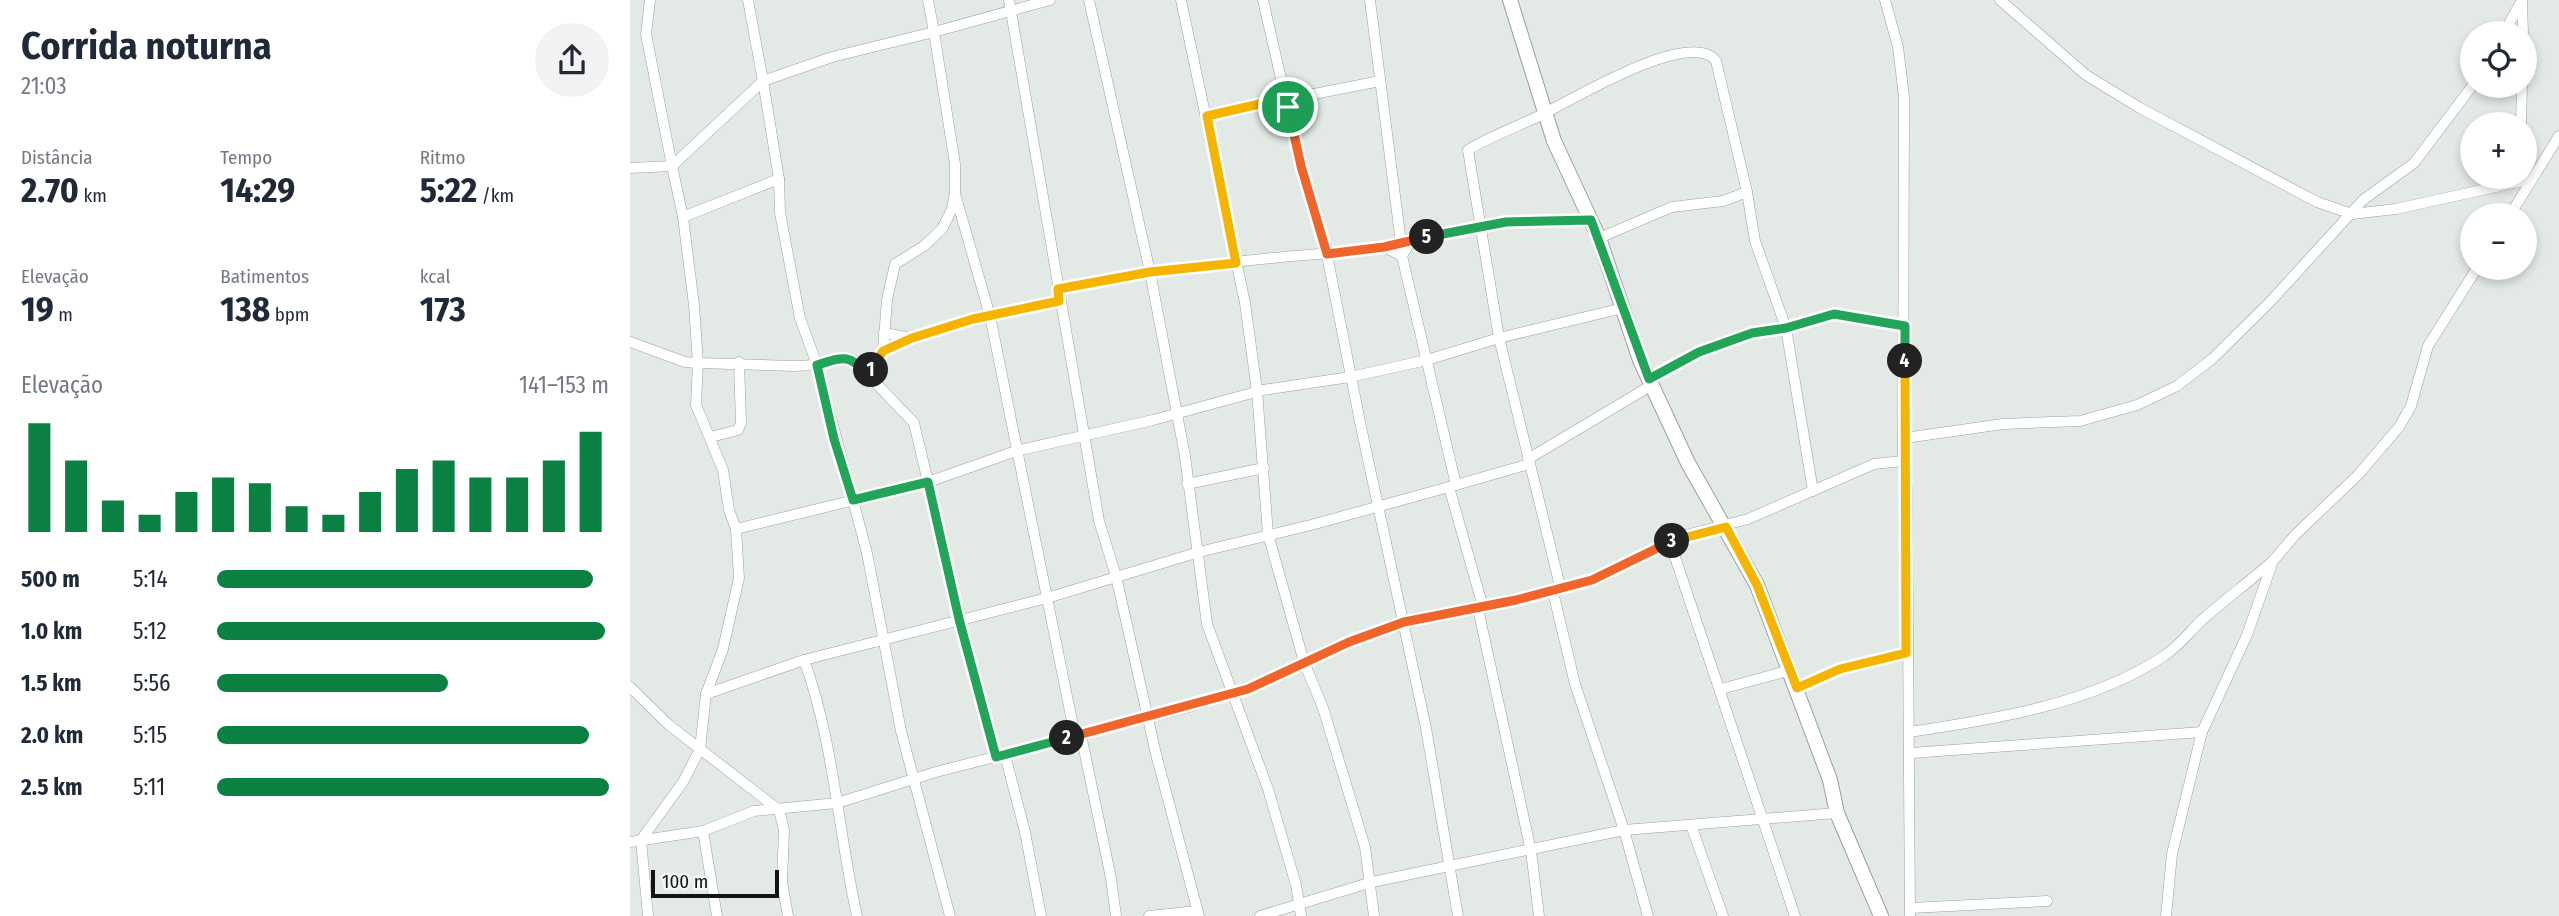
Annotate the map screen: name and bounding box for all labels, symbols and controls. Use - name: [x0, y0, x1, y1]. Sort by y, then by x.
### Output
- map controls: [2460, 21, 2537, 280]
- button: locate: [2460, 21, 2537, 98]
- text: Corrida noturna: [21, 23, 272, 69]
- button: share: [535, 23, 609, 97]
- text: 21:03: [21, 72, 67, 100]
- pin: [1258, 77, 1318, 137]
- icon: arrive: [1269, 88, 1307, 126]
- button: +: [2460, 112, 2537, 189]
- text: Distância: [21, 146, 93, 169]
- text: Tempo: [220, 146, 272, 169]
- text: Ritmo: [420, 146, 466, 169]
- text: 2.70: [21, 169, 79, 211]
- text: 14:29: [220, 169, 295, 211]
- text: 5:22: [420, 169, 477, 211]
- text: km: [79, 184, 107, 207]
- text: /km: [477, 184, 514, 207]
- button: −: [2460, 203, 2537, 280]
- pin: 5: [1410, 219, 1444, 254]
- text: 5: [1422, 225, 1431, 248]
- text: Elevação: [21, 265, 89, 288]
- text: Batimentos: [220, 265, 309, 288]
- text: kcal: [420, 265, 450, 288]
- text: 19: [21, 288, 54, 330]
- text: 138: [220, 288, 270, 330]
- text: 173: [420, 288, 466, 330]
- text: m: [54, 303, 73, 326]
- text: bpm: [270, 303, 309, 326]
- pin: 4: [1888, 344, 1922, 378]
- text: 4: [1900, 349, 1909, 372]
- pin: 1: [854, 352, 888, 388]
- text: 1: [866, 358, 875, 381]
- text: Elevação: [21, 371, 103, 399]
- text: 141–153 m: [519, 371, 609, 399]
- pin: 3: [1654, 524, 1690, 558]
- text: 3: [1667, 529, 1676, 552]
- text: 500 m: [21, 565, 80, 593]
- text: 5:14: [133, 565, 168, 593]
- text: 1.0 km: [21, 617, 82, 645]
- text: 5:12: [133, 617, 167, 645]
- text: 1.5 km: [21, 669, 82, 697]
- text: 5:56: [133, 669, 171, 697]
- pin: 2: [1050, 720, 1084, 756]
- text: 2.0 km: [21, 721, 83, 749]
- text: 5:15: [133, 721, 167, 749]
- text: 2: [1062, 726, 1071, 749]
- text: 2.5 km: [21, 773, 82, 801]
- text: 5:11: [133, 773, 165, 801]
- scale bar: [651, 867, 779, 899]
- text: 100 m: [662, 870, 708, 893]

